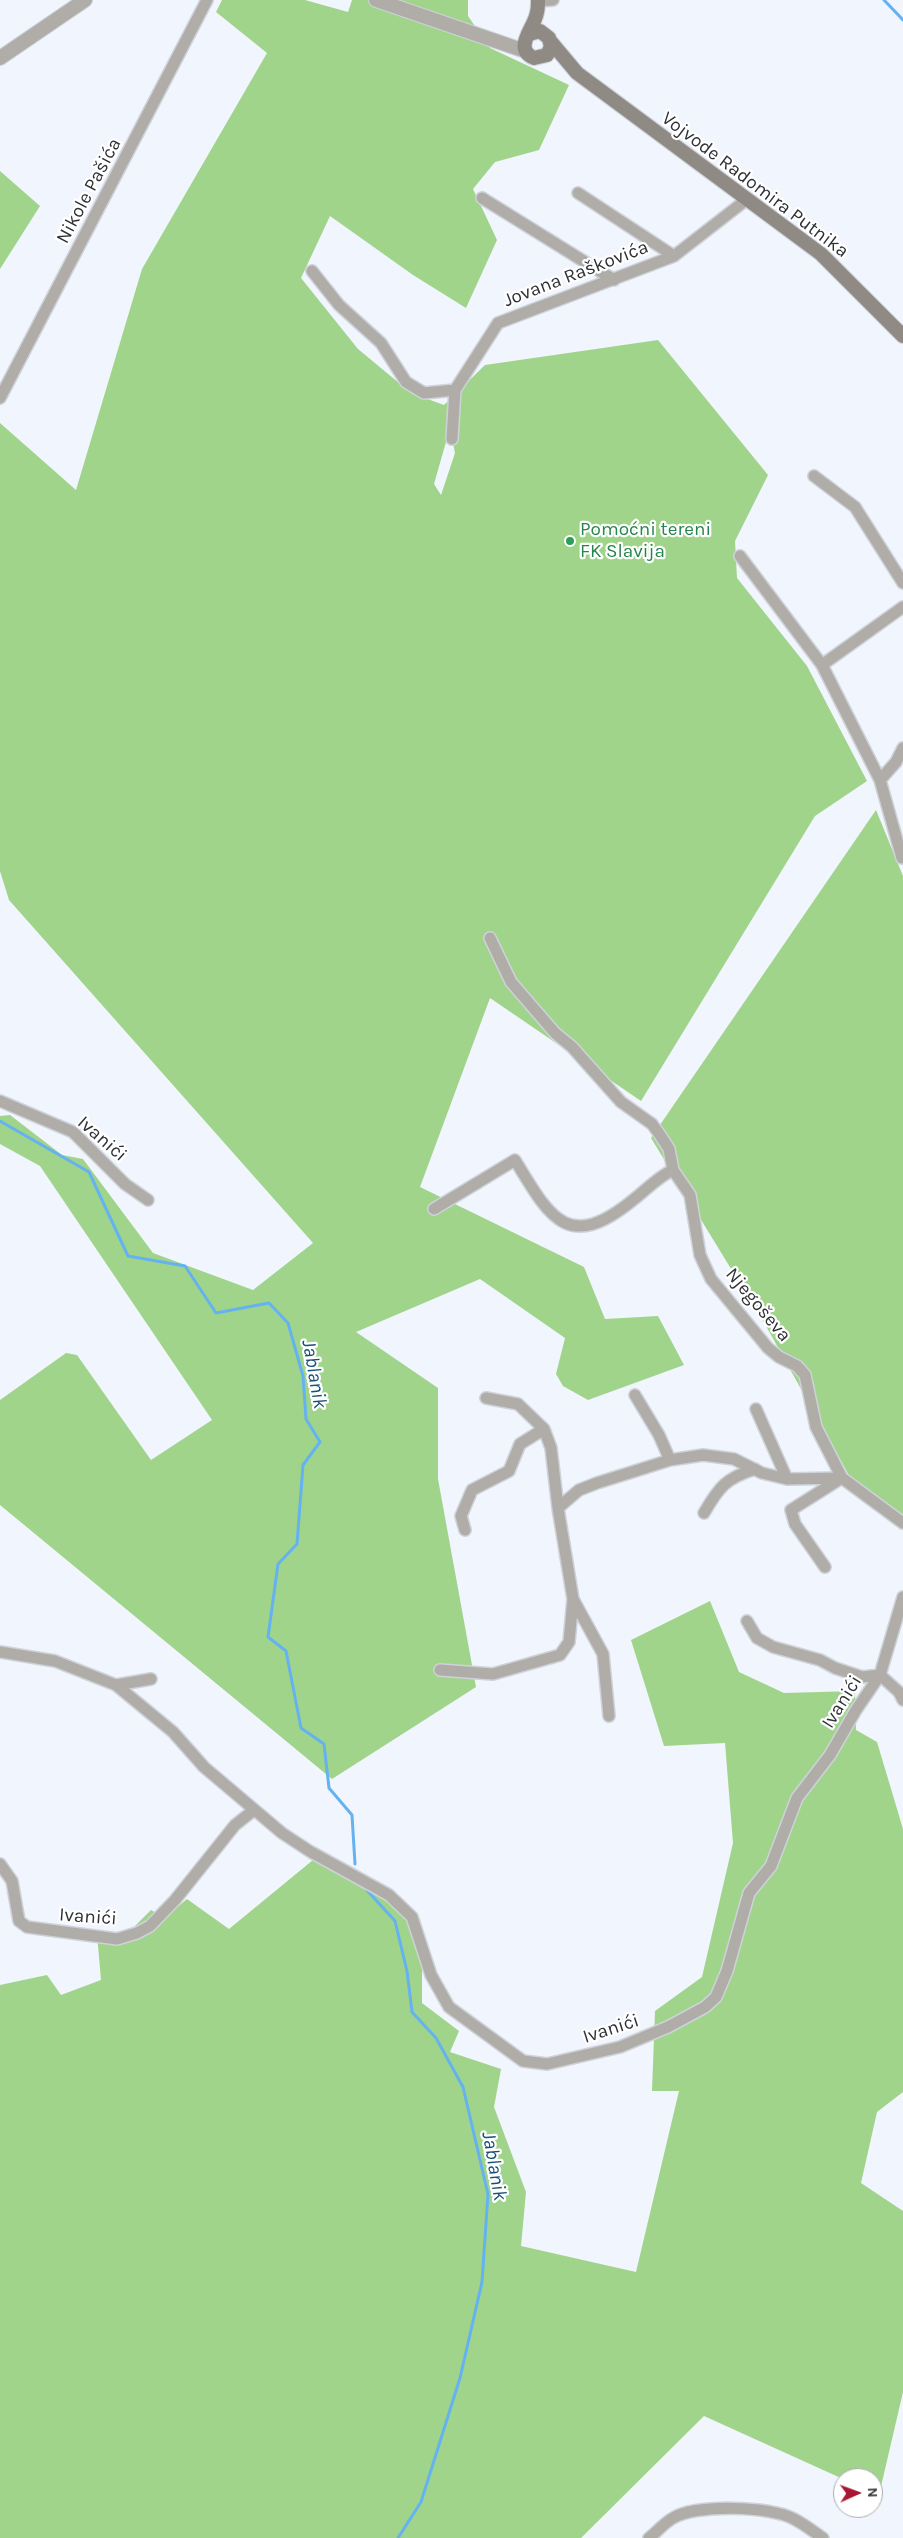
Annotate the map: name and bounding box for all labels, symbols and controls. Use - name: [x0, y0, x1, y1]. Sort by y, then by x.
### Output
- street label: Vojvode Radomira Putnika: [657, 107, 853, 263]
- street label: Nikole Pašića: [52, 134, 126, 248]
- street label: Jovana Raškovića: [500, 236, 652, 312]
- place label: Pomoćni tereni FK Slavija: [580, 519, 711, 563]
- marker: Pomoćni tereni FK Slavija: [564, 535, 576, 547]
- street label: Ivanići: [73, 1111, 131, 1167]
- street label: Njegoševa: [720, 1263, 796, 1347]
- water label: Jablanik: [296, 1338, 332, 1410]
- street label: Ivanići: [817, 1671, 867, 1733]
- street label: Ivanići: [58, 1904, 118, 1930]
- street label: Ivanići: [580, 2009, 642, 2049]
- water label: Jablanik: [476, 2130, 512, 2202]
- north arrow: [833, 2468, 883, 2518]
- text: N: [864, 2487, 881, 2498]

